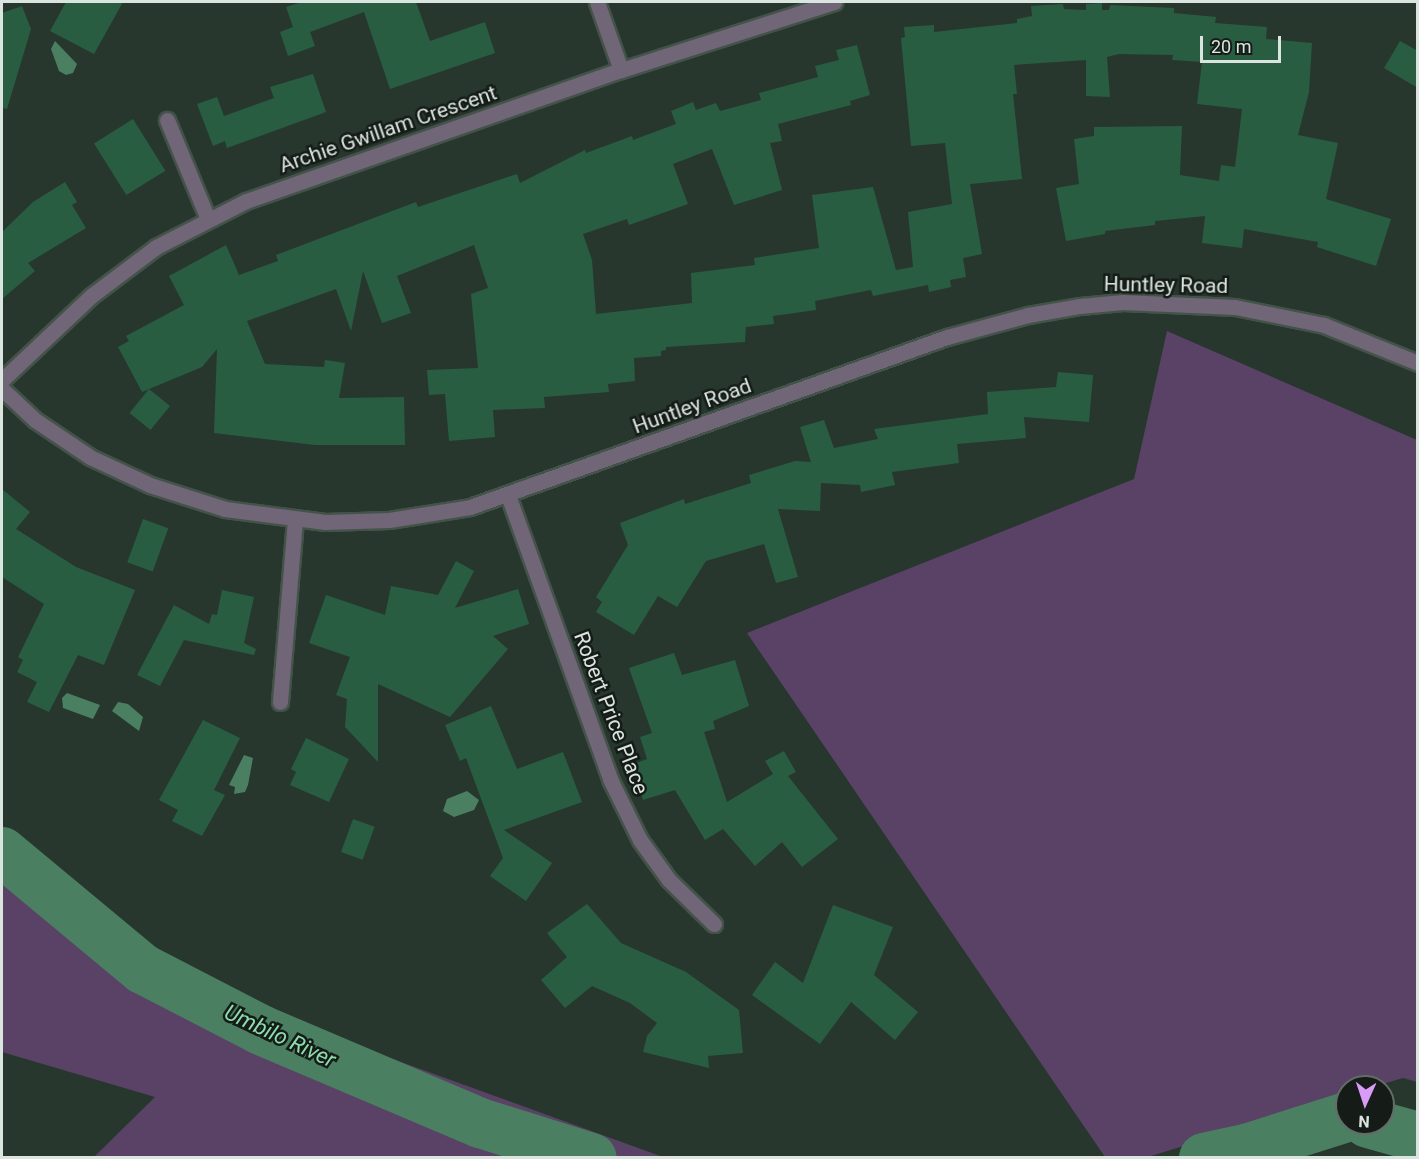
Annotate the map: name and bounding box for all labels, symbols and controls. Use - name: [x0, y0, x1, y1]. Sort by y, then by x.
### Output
- scale bar: [1203, 24, 1284, 62]
- text: 20 m: [1211, 36, 1251, 57]
- street label: Archie Gwillam Crescent: [276, 80, 500, 178]
- street label: Huntley Road: [1104, 271, 1228, 299]
- street label: Huntley Road: [629, 373, 755, 439]
- street label: Robert Price Place: [568, 628, 654, 798]
- water label: Umbilo River: [220, 999, 340, 1073]
- north arrow: [1335, 1075, 1395, 1135]
- text: N: [1358, 1112, 1370, 1131]

